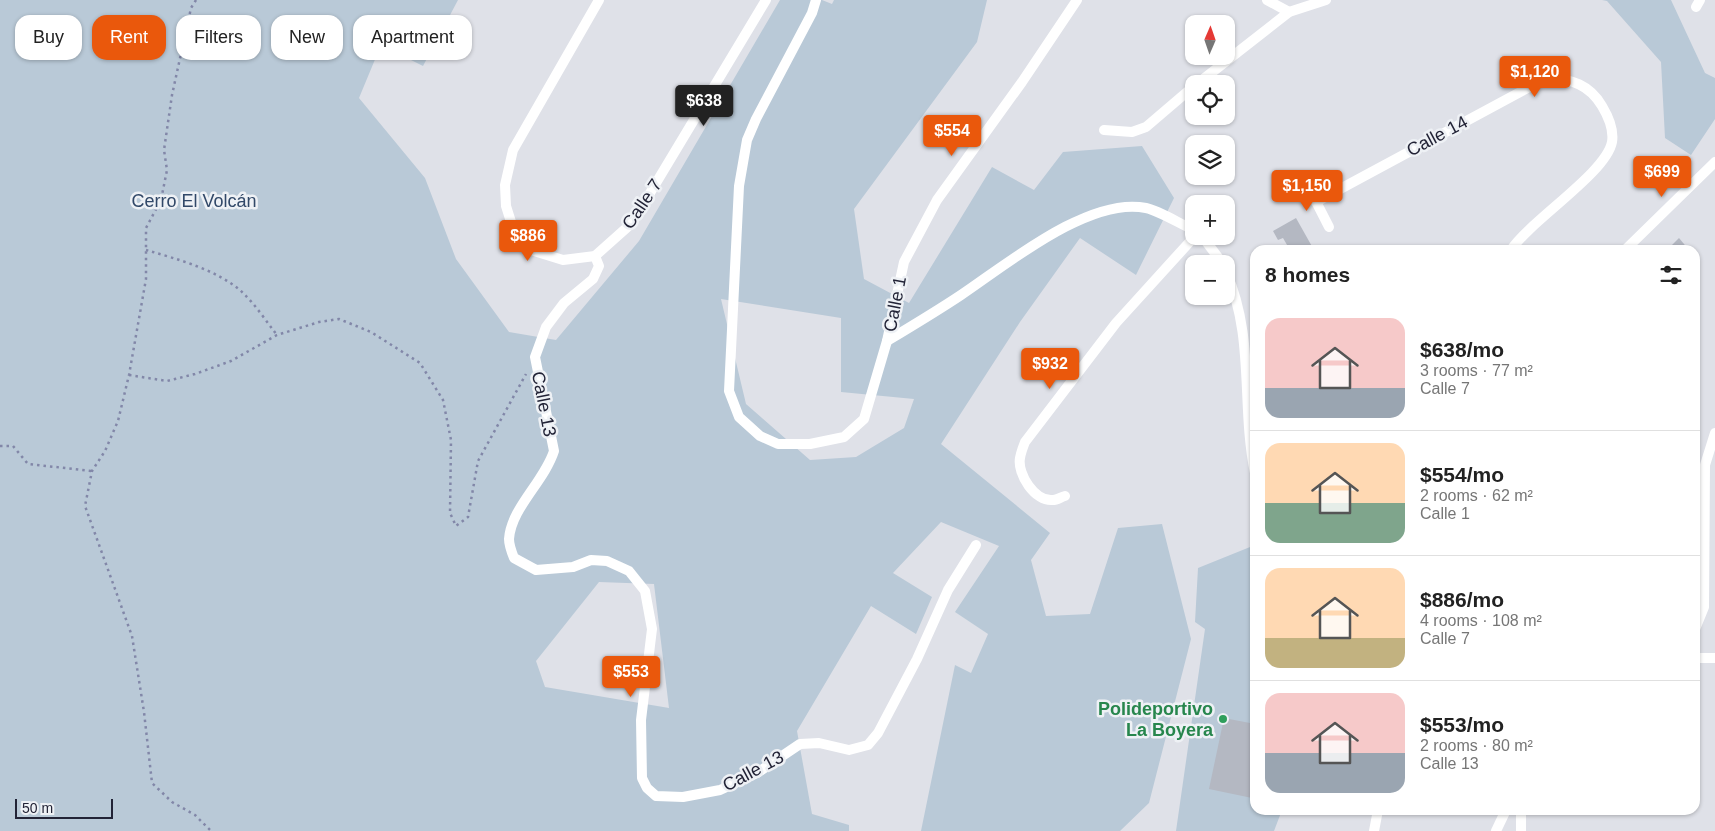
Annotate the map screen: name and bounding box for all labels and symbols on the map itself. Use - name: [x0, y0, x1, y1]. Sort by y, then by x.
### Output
- north arrow: [1185, 15, 1235, 65]
- pin: $1,120: [1494, 56, 1576, 98]
- pin: $638: [674, 84, 734, 127]
- street label: Calle 14: [1403, 112, 1471, 160]
- pin: $554: [922, 114, 982, 157]
- pin: $699: [1632, 156, 1692, 198]
- pin: $1,150: [1266, 170, 1348, 212]
- street label: Calle 7: [618, 175, 666, 233]
- park label: Cerro El Volcán: [131, 191, 257, 211]
- pin: $886: [498, 220, 558, 262]
- street label: Calle 1: [880, 275, 910, 333]
- pin: $932: [1020, 348, 1080, 390]
- street label: Calle 13: [528, 370, 560, 438]
- pin: $553: [601, 656, 661, 698]
- place label: Polideportivo La Boyera: [1098, 699, 1214, 740]
- marker: Polideportivo La Boyera: [1217, 713, 1229, 725]
- street label: Calle 13: [719, 747, 787, 795]
- scale bar: [15, 796, 112, 819]

